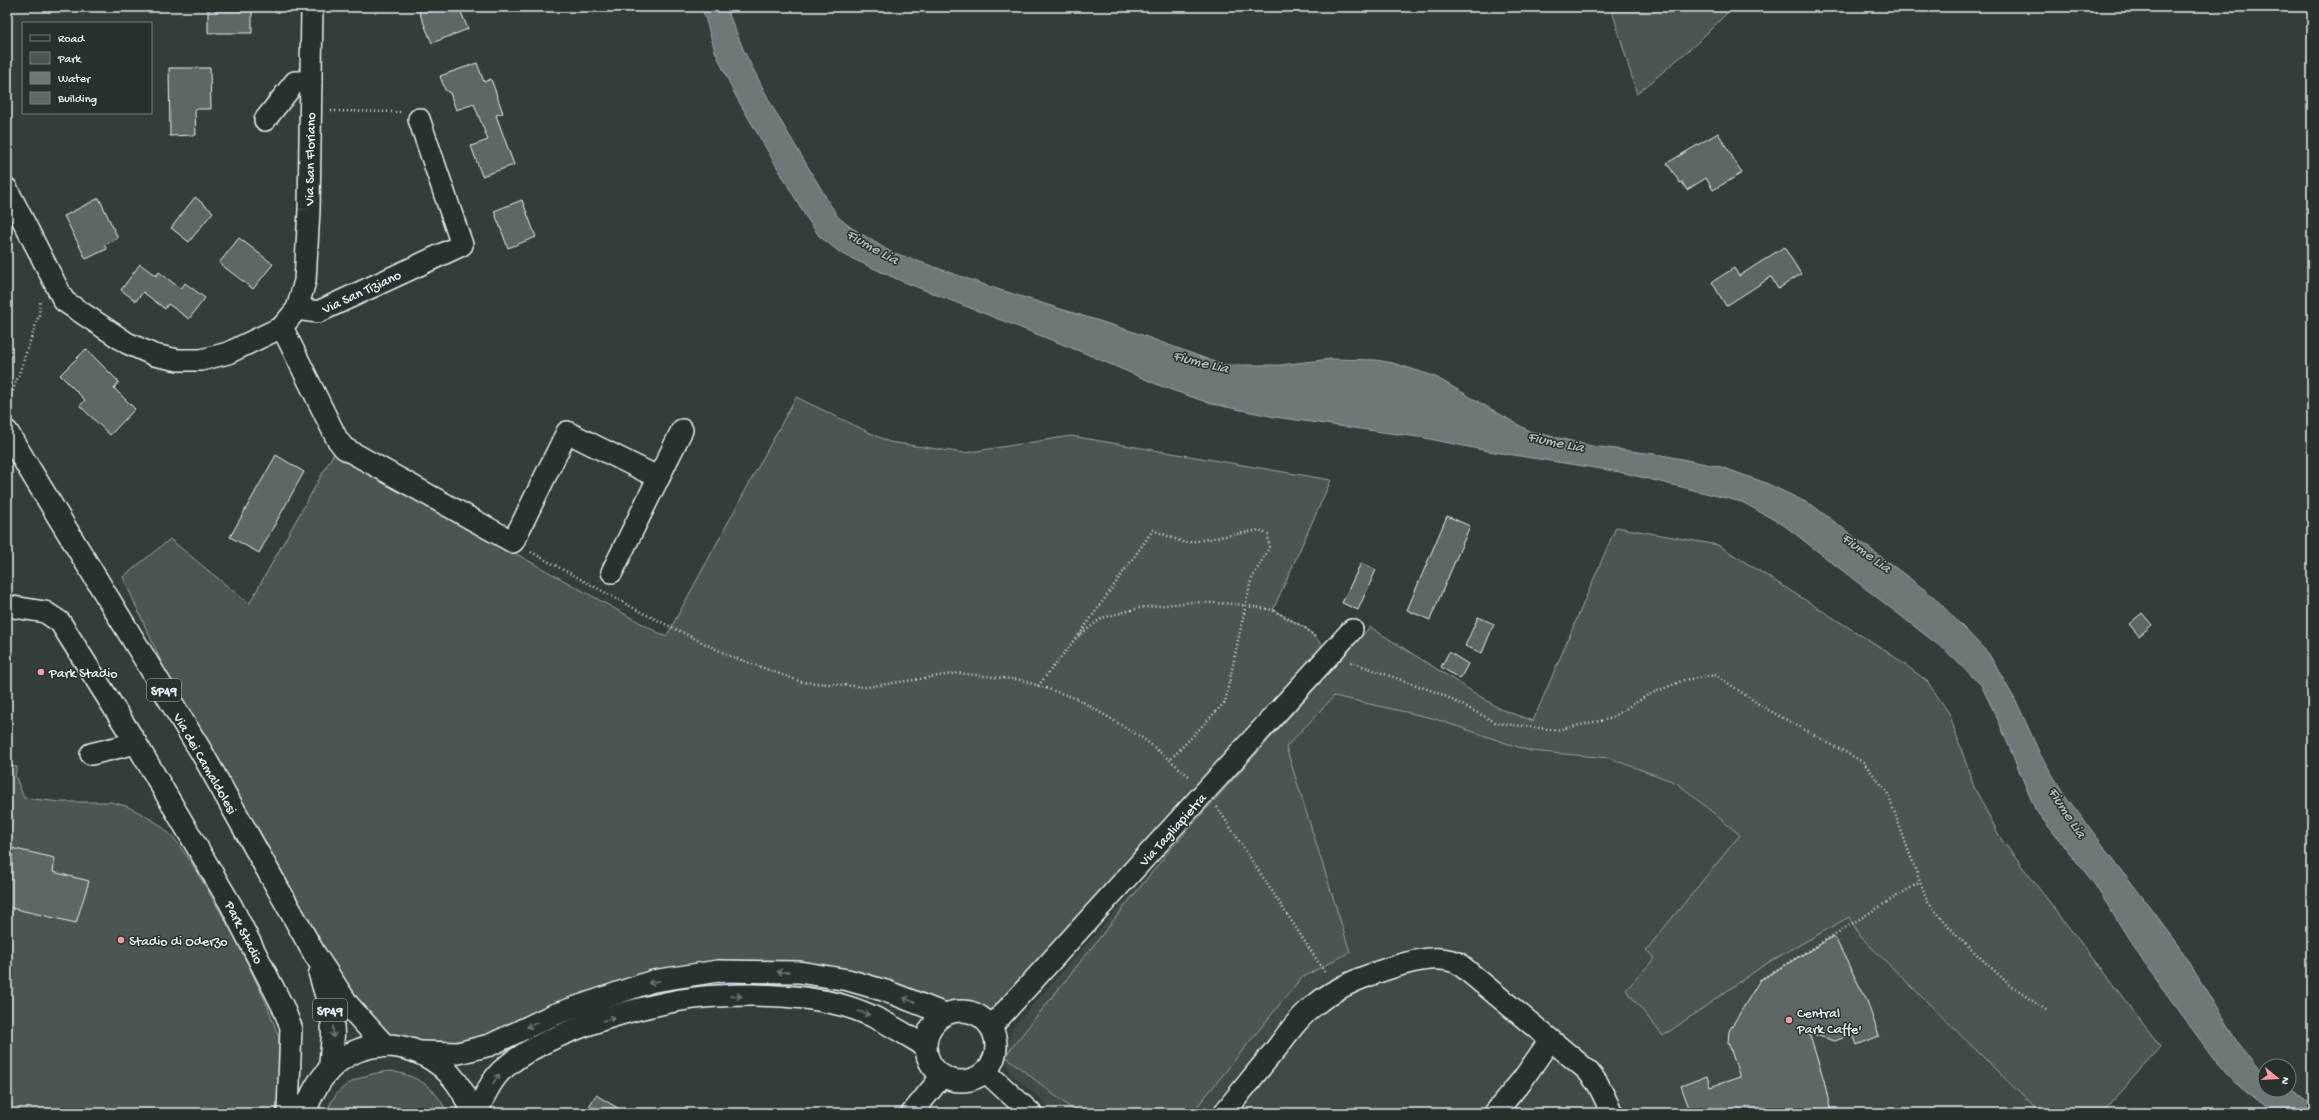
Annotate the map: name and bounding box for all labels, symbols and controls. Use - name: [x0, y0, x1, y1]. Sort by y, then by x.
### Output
- legend: [22, 22, 152, 114]
- text: Road: [58, 33, 85, 47]
- text: Park: [57, 53, 83, 67]
- text: Water: [58, 73, 92, 87]
- text: Building: [57, 93, 97, 107]
- street label: Via San Floriano: [302, 112, 321, 207]
- water label: Fiume Lia: [843, 226, 903, 270]
- street label: Via San Tiziano: [319, 268, 404, 319]
- water label: Fiume Lia: [1171, 347, 1232, 379]
- water label: Fiume Lia: [1526, 428, 1587, 458]
- water label: Fiume Lia: [1837, 530, 1896, 579]
- place label: Park Stadio: [48, 666, 118, 683]
- marker: Park Stadio: [36, 667, 46, 677]
- road number: SP49: [147, 679, 181, 701]
- street label: Via dei Camaldolesi: [168, 710, 240, 818]
- water label: Fiume Lia: [2043, 784, 2090, 843]
- street label: Via Tagliapietra: [1136, 790, 1212, 871]
- street label: Park Stadio: [219, 898, 266, 968]
- place label: Stadio di Oderzo: [129, 934, 228, 951]
- marker: Stadio di Oderzo: [116, 935, 126, 945]
- one-way arrow: [777, 968, 790, 976]
- one-way arrow: [648, 978, 661, 986]
- one-way arrow: [729, 993, 742, 1000]
- one-way arrow: [904, 995, 916, 1003]
- road number: SP49: [313, 999, 347, 1021]
- place label: Central Park Caffe': [1796, 1006, 1862, 1039]
- one-way arrow: [858, 1009, 870, 1017]
- one-way arrow: [602, 1015, 615, 1022]
- marker: Central Park Caffe': [1784, 1015, 1794, 1025]
- one-way arrow: [526, 1022, 538, 1029]
- one-way arrow: [329, 1025, 336, 1038]
- north arrow: [2257, 1058, 2297, 1098]
- one-way arrow: [492, 1074, 500, 1085]
- text: N: [2278, 1075, 2291, 1086]

